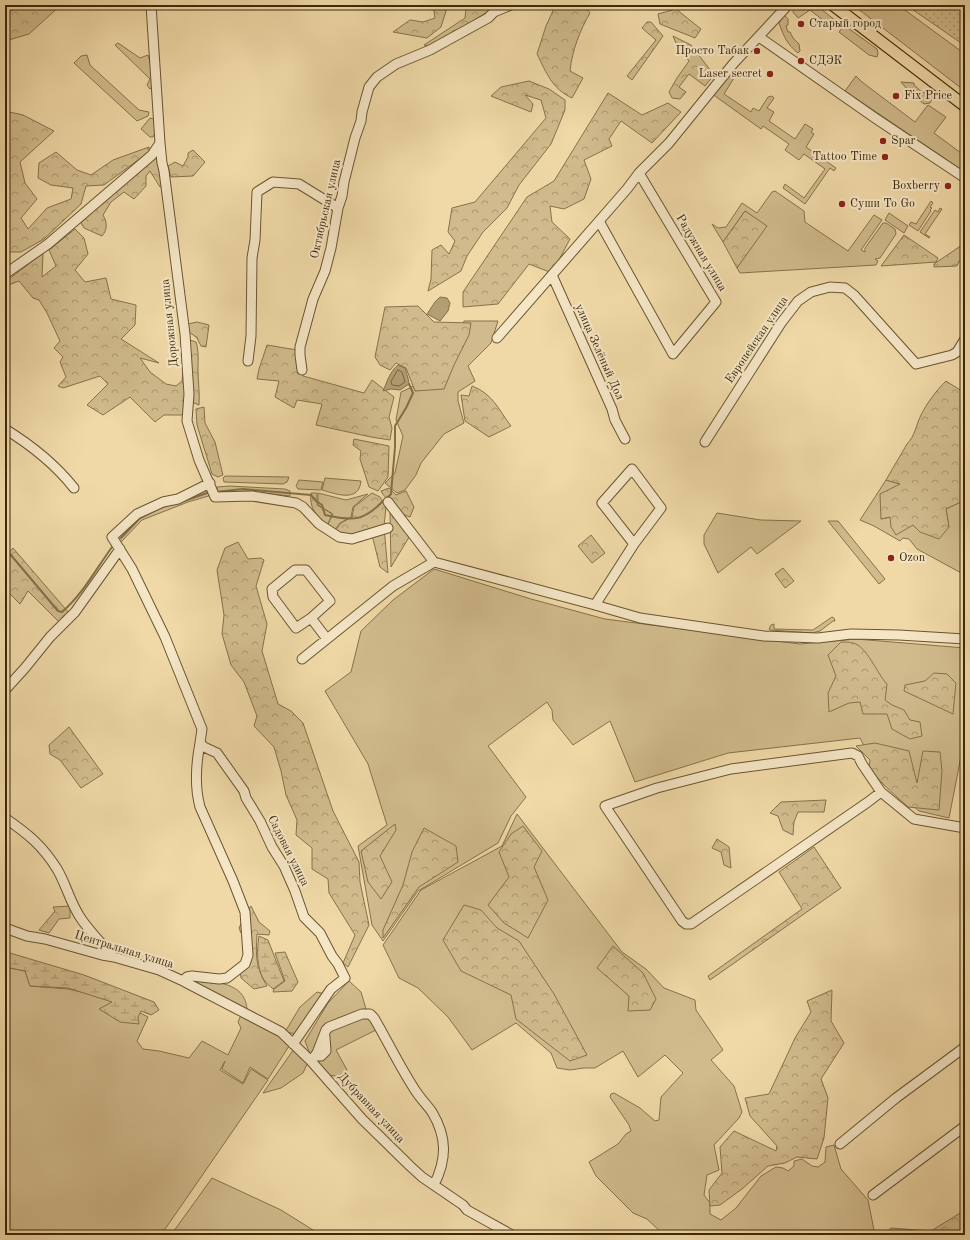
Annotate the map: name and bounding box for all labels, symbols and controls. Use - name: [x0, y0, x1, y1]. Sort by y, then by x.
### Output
- place label: Старый город: [809, 18, 881, 30]
- marker: Старый город: [796, 19, 806, 29]
- place label: Просто Табак: [675, 45, 749, 57]
- marker: Просто Табак: [752, 46, 762, 56]
- place label: СДЭК: [809, 55, 843, 67]
- marker: СДЭК: [796, 56, 806, 66]
- place label: Laser secret: [698, 68, 762, 80]
- marker: Laser secret: [765, 69, 775, 79]
- place label: Fix Price: [904, 90, 953, 102]
- marker: Fix Price: [891, 91, 901, 101]
- place label: Spar: [891, 135, 916, 147]
- marker: Spar: [878, 136, 888, 146]
- place label: Tattoo Time: [813, 151, 877, 163]
- marker: Tattoo Time: [880, 152, 890, 162]
- street label: Октябрьская улица: [309, 158, 343, 260]
- place label: Boxberry: [892, 180, 941, 192]
- marker: Boxberry: [943, 181, 953, 191]
- place label: Суши To Go: [850, 198, 915, 210]
- marker: Суши To Go: [837, 199, 847, 209]
- street label: Радужная улица: [673, 212, 729, 294]
- street label: Дорожная улица: [159, 278, 181, 368]
- street label: Европейская улица: [723, 294, 791, 386]
- street label: улица Зелёный Дол: [572, 302, 626, 402]
- place label: Ozon: [899, 552, 926, 564]
- marker: Ozon: [886, 553, 896, 563]
- street label: Садовая улица: [265, 814, 311, 888]
- street label: Центральная улица: [73, 929, 175, 971]
- street label: Дубравная улица: [335, 1070, 407, 1146]

